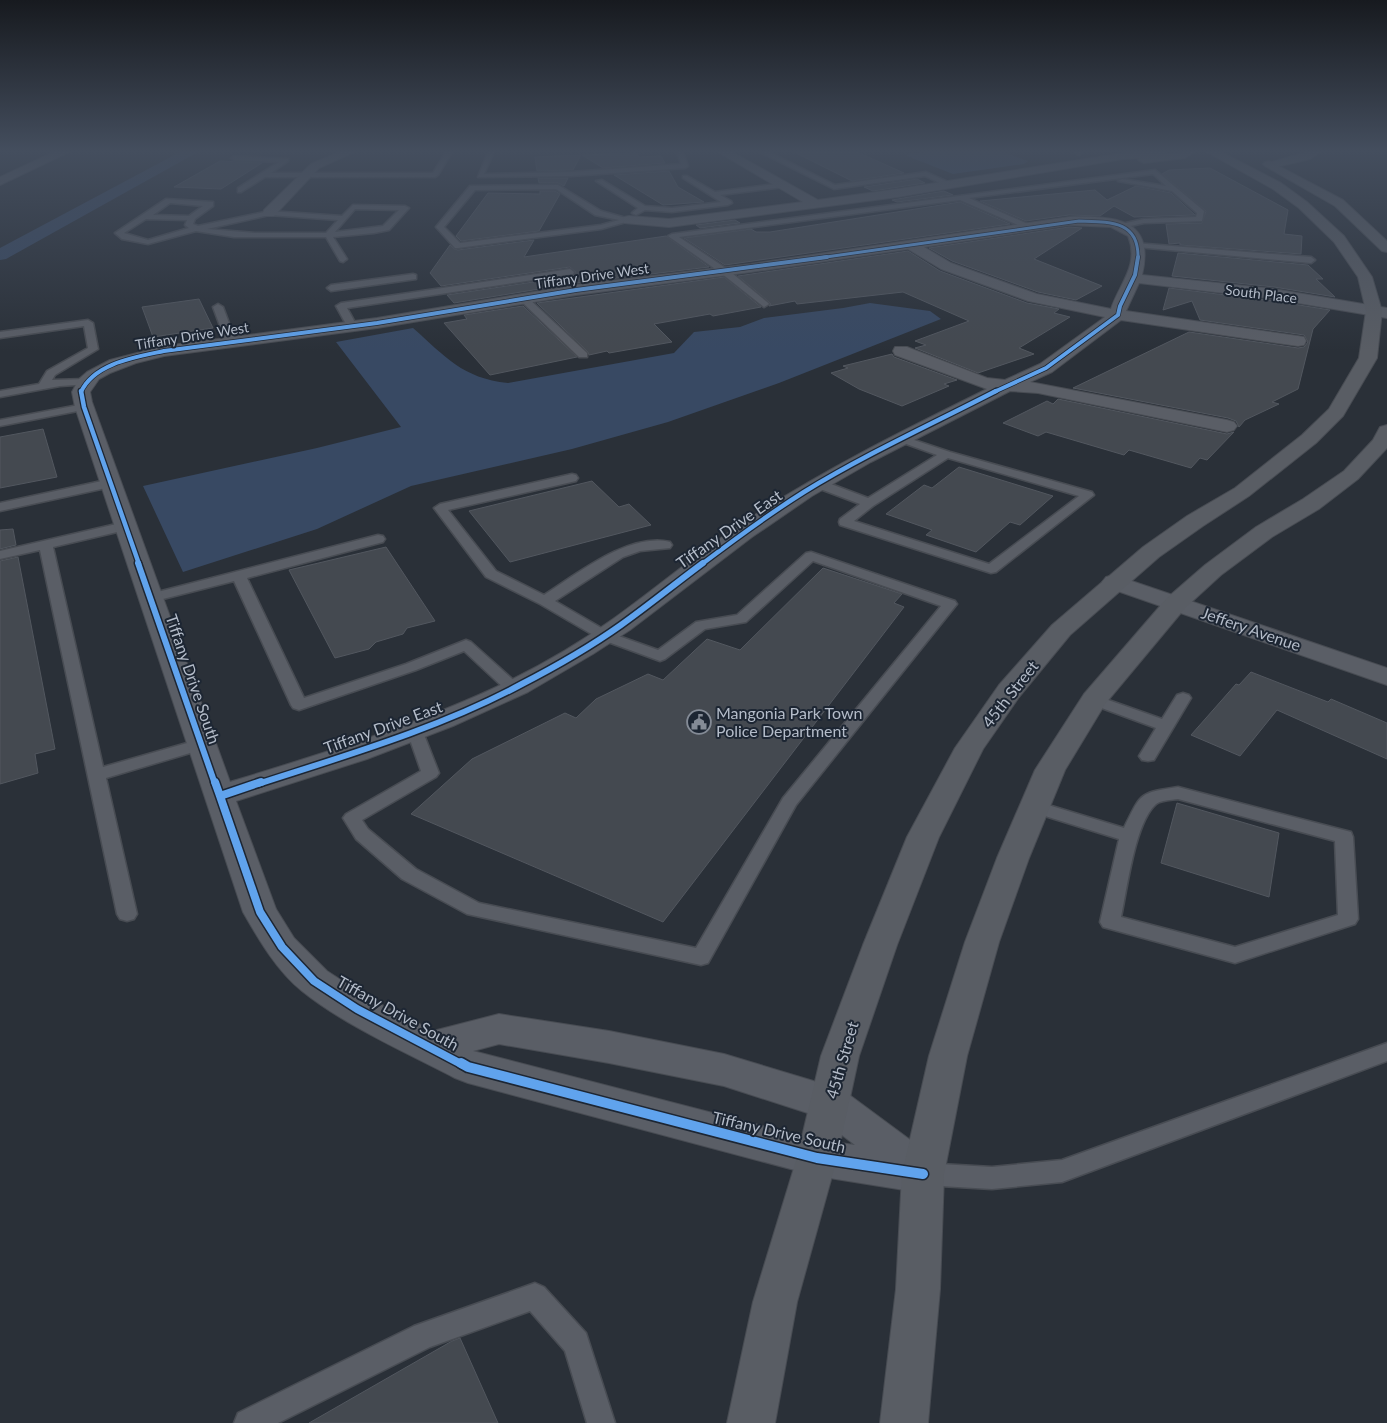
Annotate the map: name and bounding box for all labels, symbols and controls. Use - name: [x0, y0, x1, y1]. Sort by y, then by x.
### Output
- street label: Tiffany Drive West: [534, 259, 650, 292]
- street label: South Place: [1224, 281, 1298, 306]
- street label: Tiffany Drive West: [134, 318, 250, 353]
- street label: Tiffany Drive East: [672, 485, 785, 572]
- street label: Jeffery Avenue: [1199, 603, 1303, 654]
- street label: Tiffany Drive South: [162, 611, 225, 746]
- street label: 45th Street: [978, 656, 1042, 731]
- street label: Tiffany Drive East: [321, 696, 445, 757]
- place label: Mangonia Park Town Police Department: [716, 703, 862, 740]
- public building icon: Mangonia Park Town Police Department: [686, 709, 712, 735]
- street label: Tiffany Drive South: [334, 971, 462, 1054]
- street label: 45th Street: [821, 1019, 862, 1101]
- street label: Tiffany Drive South: [711, 1107, 848, 1156]

